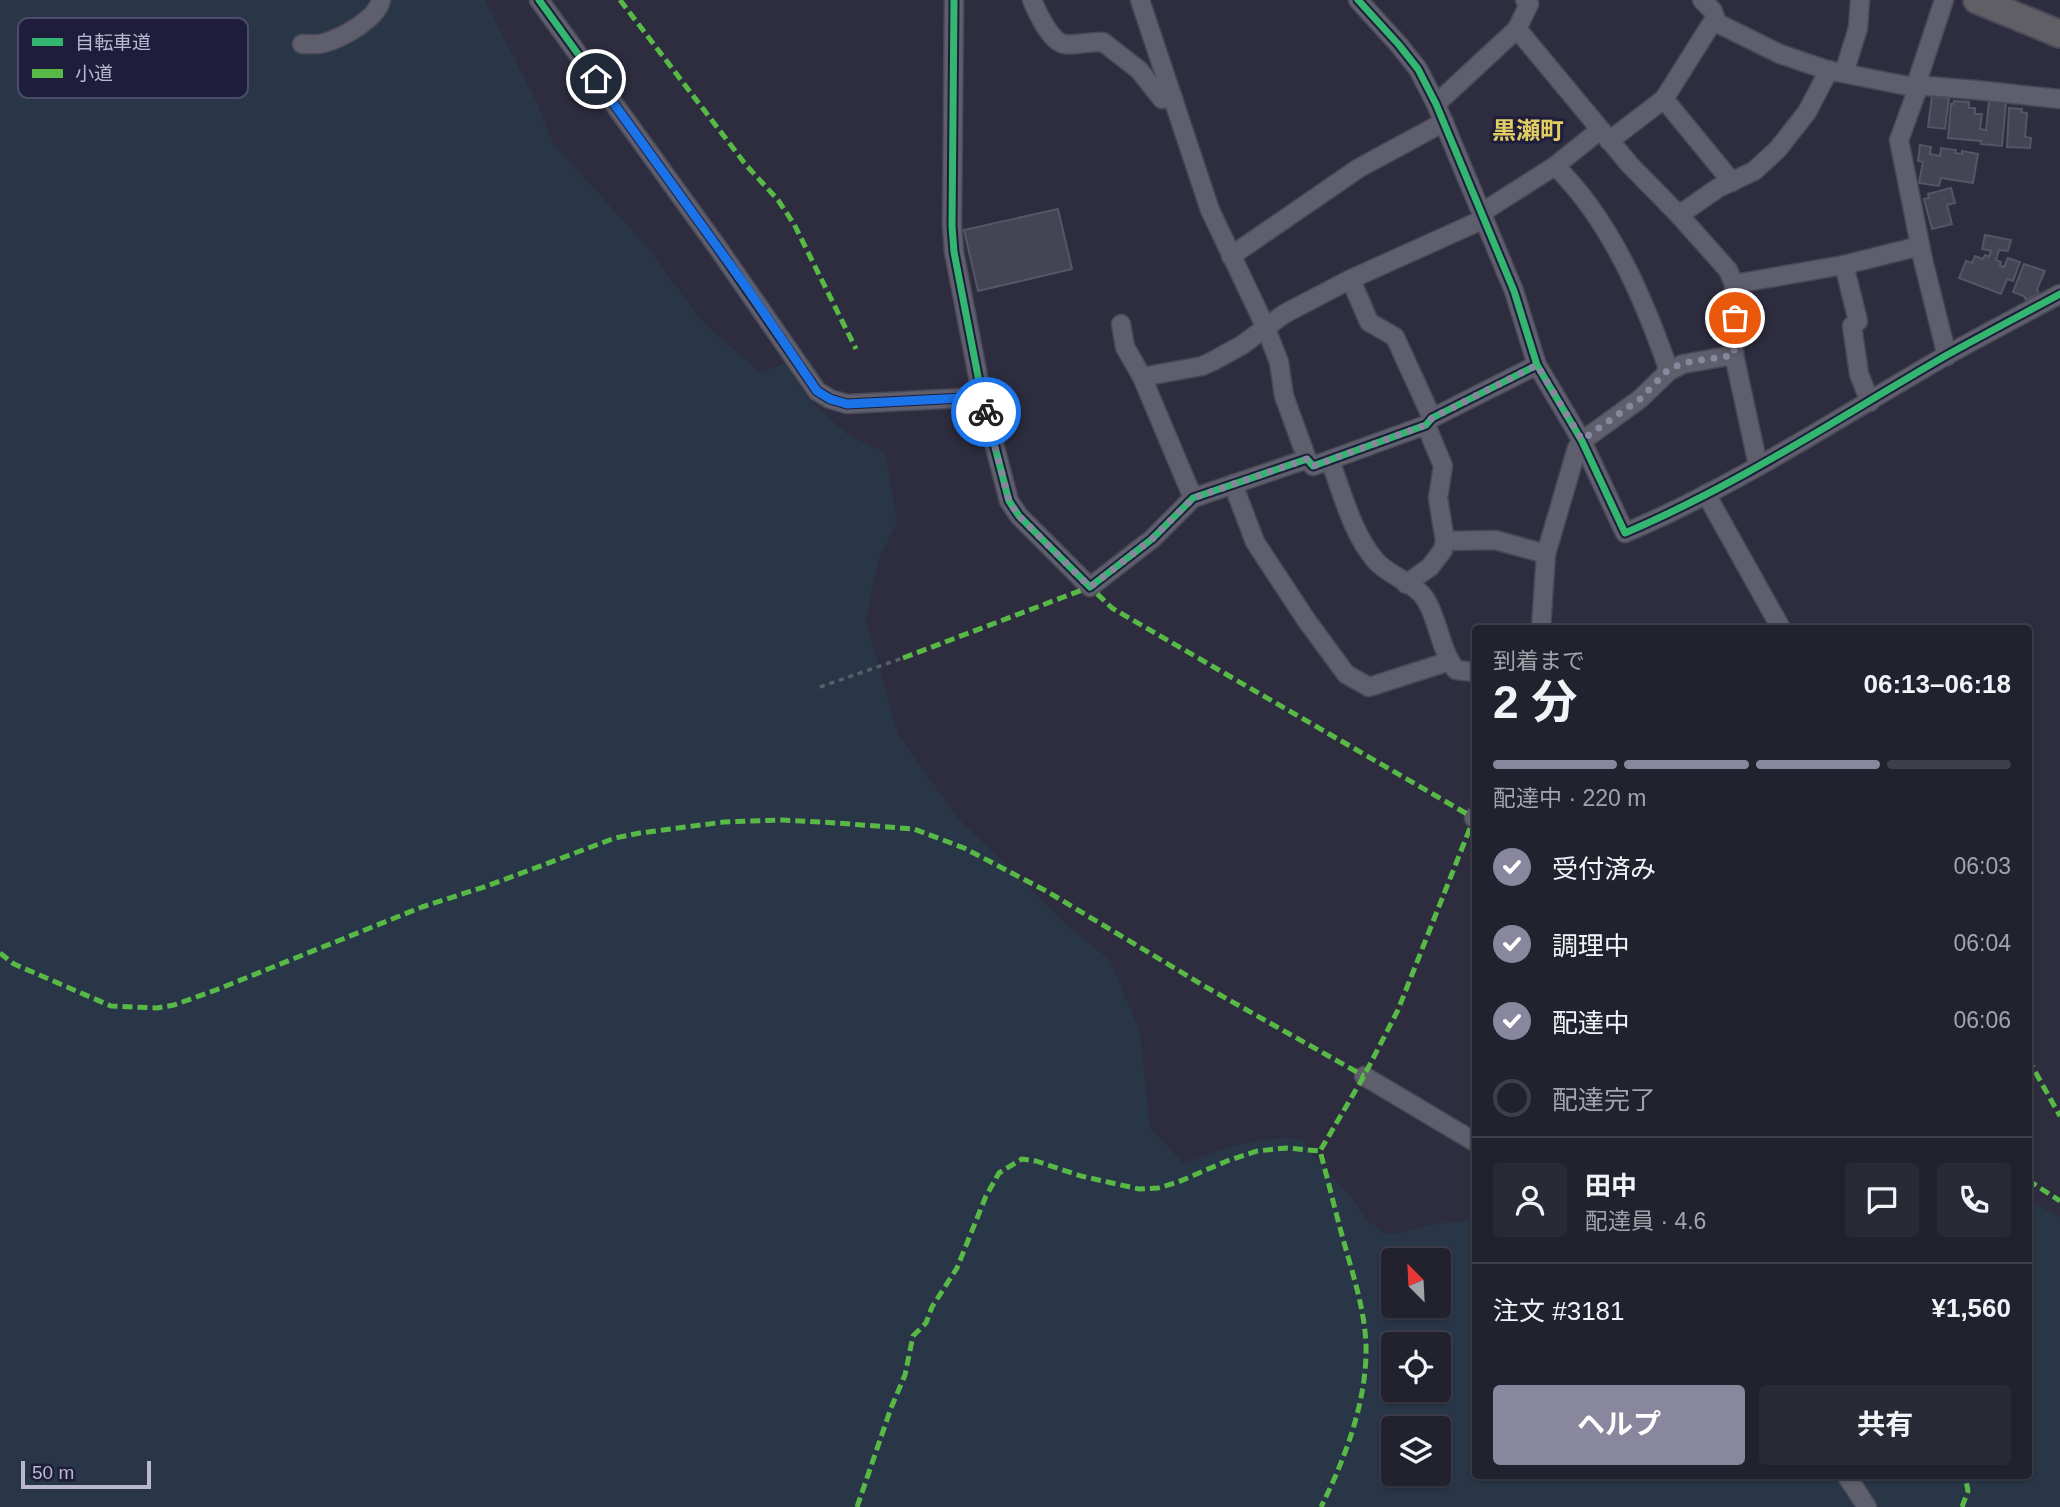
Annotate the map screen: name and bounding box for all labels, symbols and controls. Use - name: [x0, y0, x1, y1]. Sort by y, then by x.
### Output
- legend: [18, 18, 248, 98]
- text: 自転車道: [75, 32, 151, 53]
- pin: [566, 49, 626, 109]
- icon: home: [577, 60, 615, 98]
- text: 小道: [75, 63, 113, 84]
- district label: 黒瀬町: [1492, 117, 1564, 144]
- pin: [1705, 288, 1765, 348]
- icon: bag: [1716, 299, 1754, 337]
- courier: [951, 377, 1021, 447]
- icon: bike: [967, 393, 1005, 431]
- text: 到着まで: [1493, 648, 1585, 674]
- text: 06:13–06:18: [1864, 669, 2011, 699]
- text: 2 分: [1493, 676, 1577, 728]
- text: 配達中 · 220 m: [1493, 785, 1646, 811]
- icon: check: [1493, 848, 1531, 886]
- text: 06:03: [1953, 853, 2011, 879]
- text: 受付済み: [1552, 854, 1656, 884]
- icon: check: [1493, 925, 1531, 963]
- text: 06:04: [1953, 930, 2011, 956]
- text: 調理中: [1552, 931, 1630, 961]
- icon: check: [1493, 1002, 1531, 1040]
- text: 06:06: [1953, 1007, 2011, 1033]
- text: 配達中: [1552, 1008, 1630, 1038]
- text: 配達完了: [1552, 1085, 1656, 1115]
- button: person: [1493, 1163, 1567, 1237]
- button: chat: [1845, 1163, 1919, 1237]
- button: phone: [1937, 1163, 2011, 1237]
- text: 田中: [1585, 1171, 1637, 1201]
- text: 配達員 · 4.6: [1585, 1208, 1706, 1234]
- north arrow: [1381, 1248, 1451, 1318]
- map controls: [1381, 1248, 1451, 1486]
- text: ¥1,560: [1931, 1293, 2011, 1323]
- text: 注文 #3181: [1493, 1296, 1625, 1326]
- button: locate: [1381, 1332, 1451, 1402]
- button: ヘルプ: [1493, 1385, 1745, 1465]
- button: 共有: [1759, 1385, 2011, 1465]
- button: layers: [1381, 1416, 1451, 1486]
- scale bar: [21, 1458, 150, 1490]
- text: 50 m: [32, 1462, 74, 1483]

